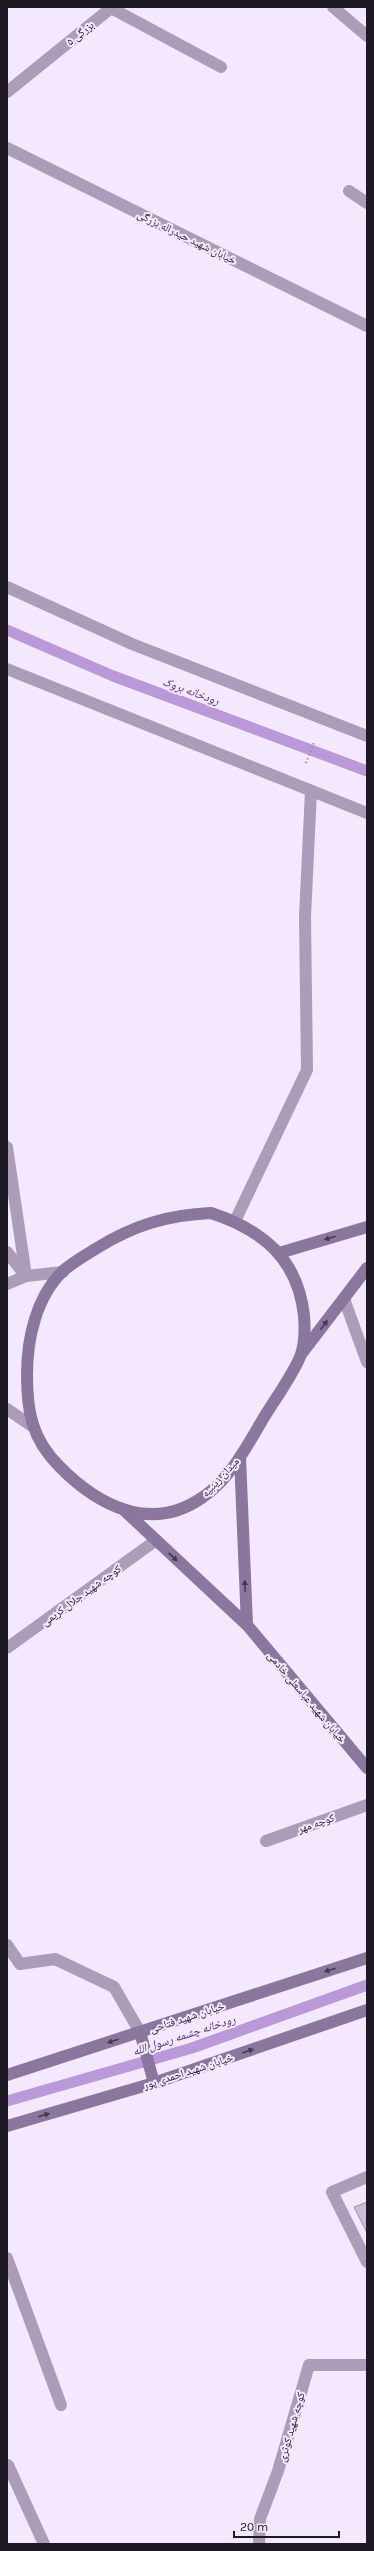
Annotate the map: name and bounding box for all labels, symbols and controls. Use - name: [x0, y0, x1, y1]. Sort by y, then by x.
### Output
- street label: بزرگی ۵: [64, 18, 97, 48]
- street label: خیابان شهید حیدراله بزرگی: [135, 208, 238, 267]
- water label: رودخانه بروک: [160, 674, 222, 708]
- one-way arrow: [323, 1235, 335, 1241]
- one-way arrow: [320, 1319, 328, 1330]
- street label: میدان زینبیه: [199, 1455, 242, 1500]
- one-way arrow: [168, 1552, 178, 1562]
- street label: کوچه شهید جلال کریمی: [39, 1562, 124, 1629]
- one-way arrow: [242, 1579, 248, 1592]
- street label: خیابان شهید عباسعلی خادمی: [265, 1649, 349, 1746]
- street label: کوچه مهر: [295, 1811, 337, 1836]
- one-way arrow: [324, 1967, 336, 1973]
- street label: خیابان شهید فتاحی: [148, 1999, 226, 2036]
- water label: رودخانه چشمه رسول الله: [131, 2012, 238, 2059]
- one-way arrow: [107, 2038, 119, 2044]
- one-way arrow: [243, 2048, 255, 2054]
- street label: خیابان شهید احمدی پور: [141, 2051, 235, 2093]
- one-way arrow: [39, 2112, 51, 2118]
- street label: کوچه شهید کوثری: [275, 2390, 308, 2464]
- scale bar: [234, 2513, 339, 2539]
- text: 20 m: [240, 2520, 268, 2534]

